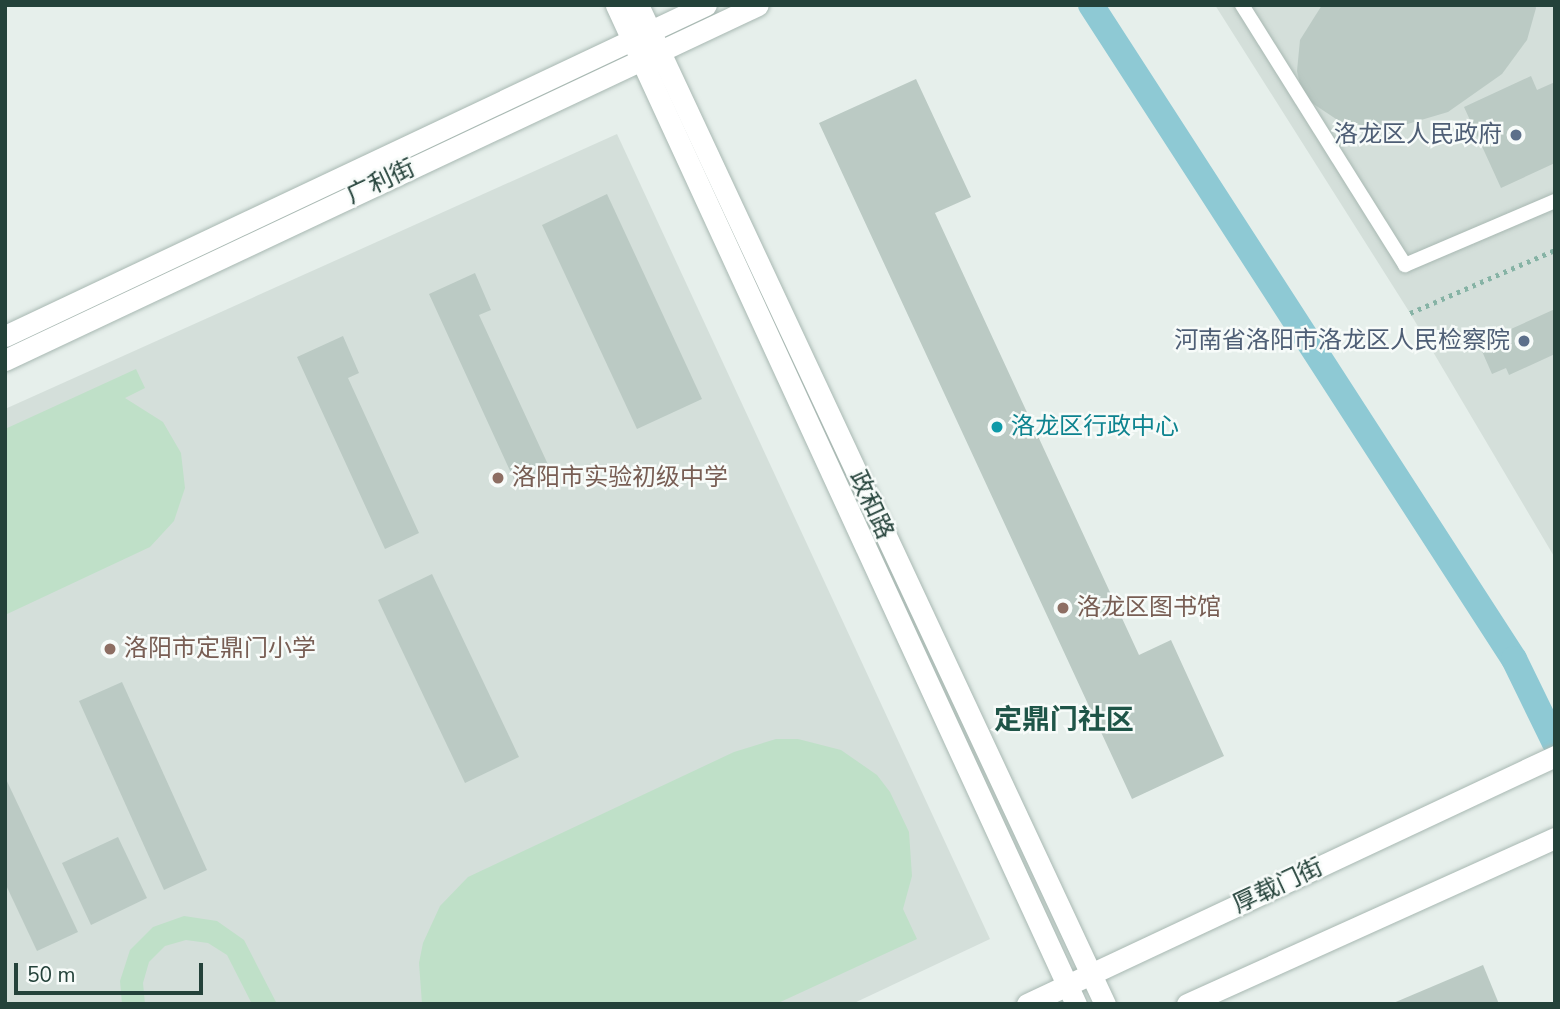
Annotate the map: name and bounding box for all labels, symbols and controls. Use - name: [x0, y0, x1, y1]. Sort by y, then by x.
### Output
- place label: 洛龙区人民政府: [1334, 121, 1502, 149]
- marker: 洛龙区人民政府: [1508, 127, 1524, 143]
- street label: 广利街: [342, 154, 420, 210]
- place label: 河南省洛阳市洛龙区人民检察院: [1174, 327, 1510, 355]
- marker: 河南省洛阳市洛龙区人民检察院: [1516, 333, 1532, 349]
- place label: 洛龙区行政中心: [1011, 413, 1179, 441]
- marker: 洛龙区行政中心: [989, 419, 1005, 435]
- place label: 洛阳市实验初级中学: [512, 464, 728, 492]
- street label: 政和路: [843, 466, 899, 544]
- marker: 洛阳市实验初级中学: [490, 470, 506, 486]
- place label: 洛龙区图书馆: [1077, 594, 1221, 622]
- marker: 洛龙区图书馆: [1055, 600, 1071, 616]
- place label: 洛阳市定鼎门小学: [124, 635, 316, 663]
- marker: 洛阳市定鼎门小学: [102, 641, 118, 657]
- district label: 定鼎门社区: [994, 703, 1134, 737]
- street label: 厚载门街: [1228, 853, 1328, 919]
- scale bar: [18, 950, 206, 994]
- text: 50 m: [27, 961, 76, 989]

